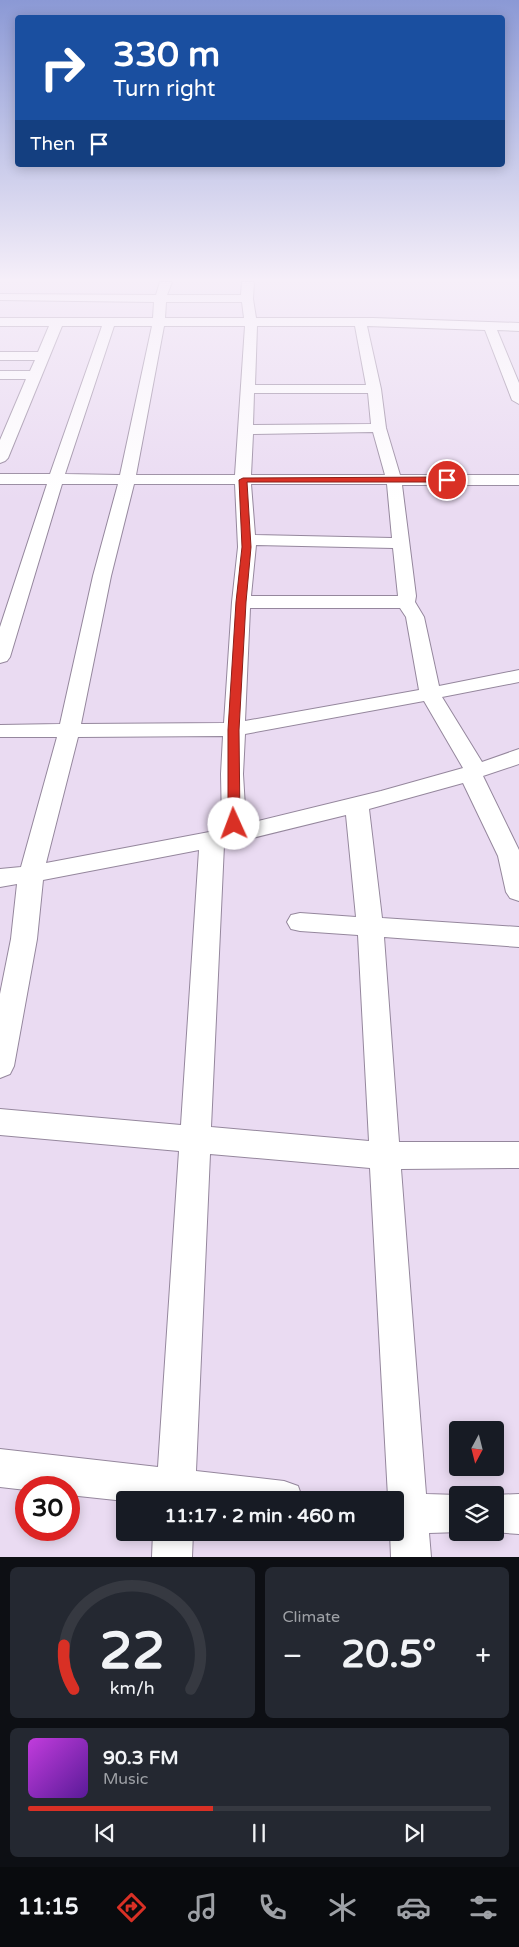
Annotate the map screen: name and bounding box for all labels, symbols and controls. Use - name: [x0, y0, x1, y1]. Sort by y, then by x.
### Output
- text: 330 m: [113, 34, 220, 76]
- icon: right: [30, 35, 95, 100]
- text: Turn right: [113, 76, 215, 102]
- icon: arrive: [85, 130, 113, 158]
- text: Then: [30, 133, 75, 155]
- pin: [426, 459, 468, 501]
- icon: arrive: [433, 466, 461, 494]
- position arrow: [207, 797, 259, 849]
- north arrow: [449, 1421, 504, 1476]
- map controls: [449, 1421, 504, 1541]
- speed limit sign: 30: [15, 1476, 80, 1541]
- button: layers: [449, 1486, 504, 1541]
- text: 11:17 · 2 min · 460 m: [164, 1505, 356, 1527]
- text: Climate: [283, 1607, 340, 1627]
- text: 22: [100, 1620, 165, 1683]
- text: 20.5°: [341, 1632, 436, 1678]
- text: −: [283, 1639, 302, 1673]
- text: +: [475, 1639, 491, 1673]
- text: km/h: [110, 1678, 155, 1699]
- text: 90.3 FM: [103, 1747, 179, 1769]
- text: Music: [103, 1769, 148, 1789]
- icon: previous: [91, 1819, 119, 1847]
- icon: pause: [245, 1819, 273, 1847]
- icon: next: [400, 1819, 428, 1847]
- icon: directions: [114, 1890, 149, 1925]
- icon: music: [185, 1890, 220, 1925]
- icon: phone: [255, 1890, 290, 1925]
- icon: climate: [325, 1890, 360, 1925]
- icon: car: [396, 1890, 431, 1925]
- icon: filters: [466, 1890, 501, 1925]
- text: 11:15: [18, 1894, 79, 1920]

